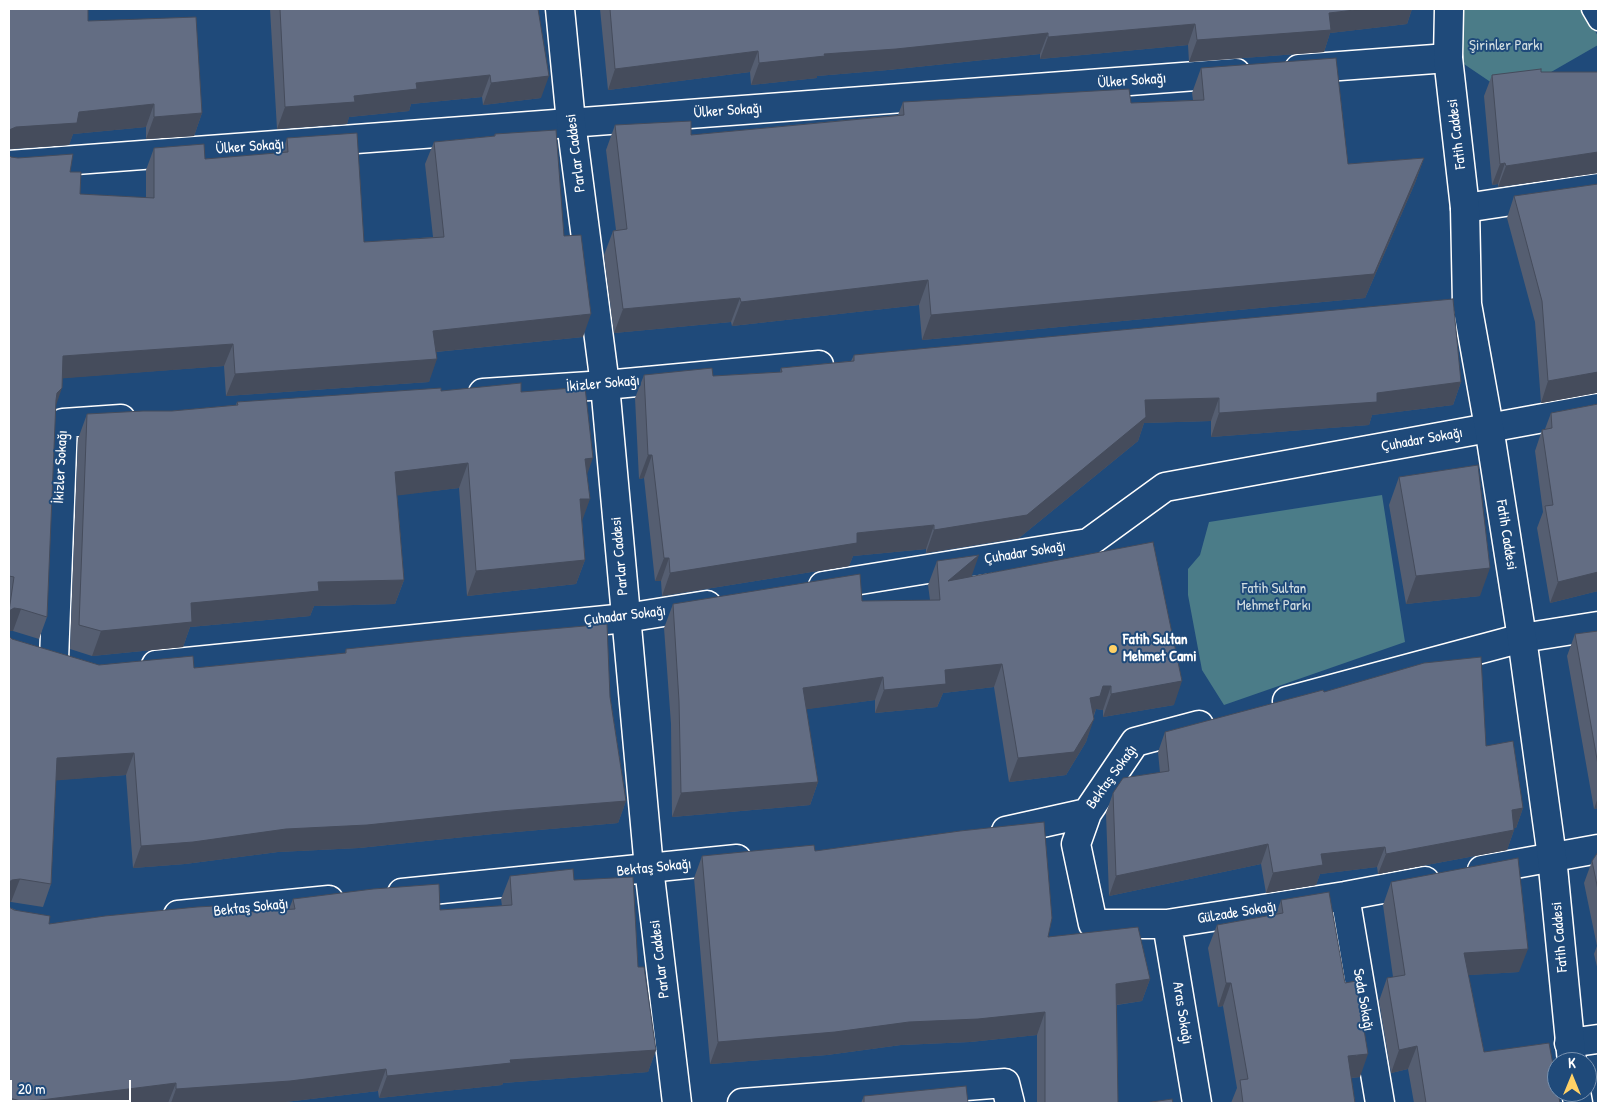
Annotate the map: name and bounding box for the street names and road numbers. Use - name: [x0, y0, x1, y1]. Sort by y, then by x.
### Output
- street label: Ülker Sokağı: [1097, 70, 1167, 92]
- street label: Fatih Caddesi: [1444, 98, 1470, 170]
- street label: Ülker Sokağı: [693, 100, 763, 122]
- street label: Parlar Caddesi: [562, 113, 590, 193]
- street label: Ülker Sokağı: [215, 136, 285, 158]
- street label: İkizler Sokağı: [565, 372, 641, 396]
- street label: Çuhadar Sokağı: [1380, 424, 1464, 456]
- street label: İkizler Sokağı: [50, 430, 72, 504]
- street label: Fatih Caddesi: [1492, 499, 1520, 571]
- street label: Parlar Caddesi: [608, 516, 632, 596]
- street label: Çuhadar Sokağı: [983, 538, 1067, 568]
- street label: Çuhadar Sokağı: [583, 602, 667, 630]
- street label: Bektaş Sokağı: [1083, 741, 1141, 813]
- street label: Bektaş Sokağı: [616, 855, 692, 881]
- street label: Bektaş Sokağı: [213, 895, 289, 921]
- street label: Gülzade Sokağı: [1196, 898, 1278, 928]
- street label: Fatih Caddesi: [1548, 901, 1572, 973]
- street label: Parlar Caddesi: [646, 919, 674, 999]
- street label: Seda Sokağı: [1349, 967, 1377, 1033]
- street label: Aras Sokağı: [1168, 980, 1196, 1046]

